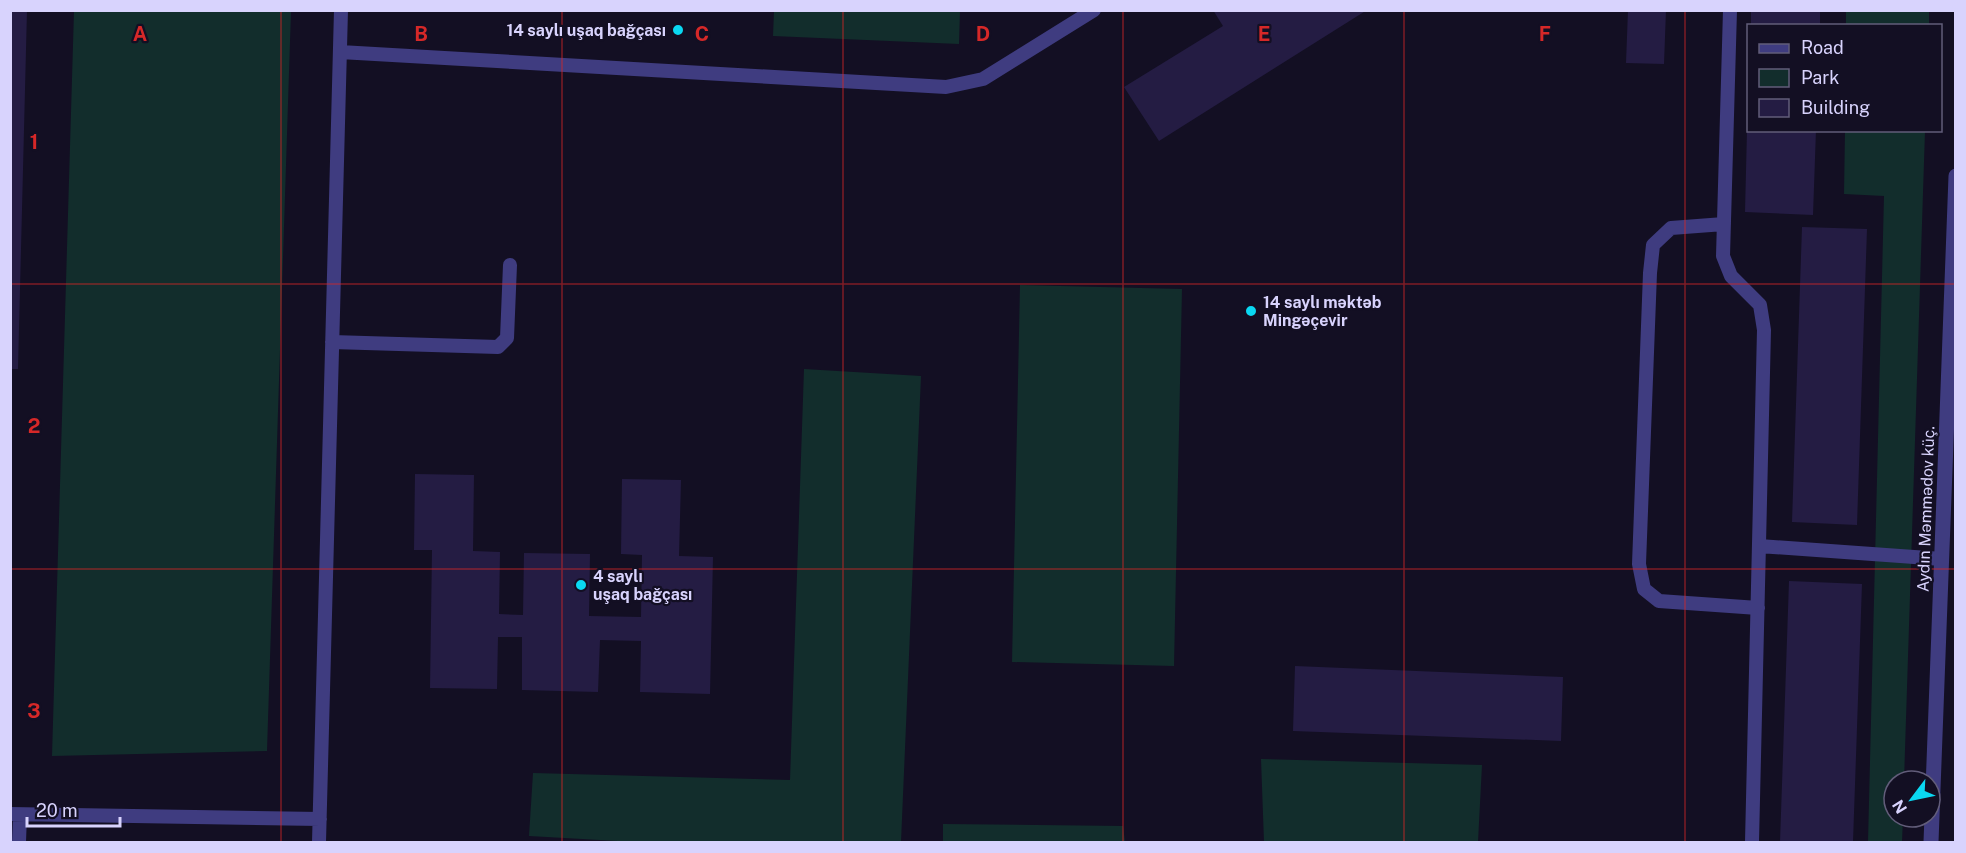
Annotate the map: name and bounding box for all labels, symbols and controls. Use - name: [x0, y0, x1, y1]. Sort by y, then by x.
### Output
- place label: 14 saylı uşaq bağçası: [506, 21, 666, 40]
- text: A: [133, 22, 147, 46]
- text: B: [414, 22, 428, 46]
- text: C: [695, 22, 709, 46]
- text: D: [976, 22, 990, 46]
- text: E: [1258, 22, 1270, 46]
- text: F: [1539, 22, 1551, 46]
- marker: 14 saylı uşaq bağçası: [671, 23, 685, 37]
- legend: [1747, 24, 1942, 132]
- text: Road: [1801, 37, 1844, 58]
- text: Park: [1801, 67, 1839, 88]
- text: Building: [1801, 97, 1870, 118]
- text: 1: [30, 130, 38, 154]
- place label: 14 saylı məktəb Mingəçevir: [1263, 293, 1382, 330]
- marker: 14 saylı məktəb Mingəçevir: [1244, 304, 1258, 318]
- text: 2: [28, 414, 40, 438]
- street label: Aydın Məmmədov küç.: [1914, 426, 1938, 592]
- place label: 4 saylı uşaq bağçası: [593, 567, 692, 604]
- marker: 4 saylı uşaq bağçası: [574, 578, 588, 592]
- text: 3: [27, 699, 41, 723]
- north arrow: [1882, 769, 1942, 829]
- scale bar: [27, 790, 120, 828]
- text: N: [1888, 796, 1911, 817]
- text: 20 m: [36, 800, 78, 821]

